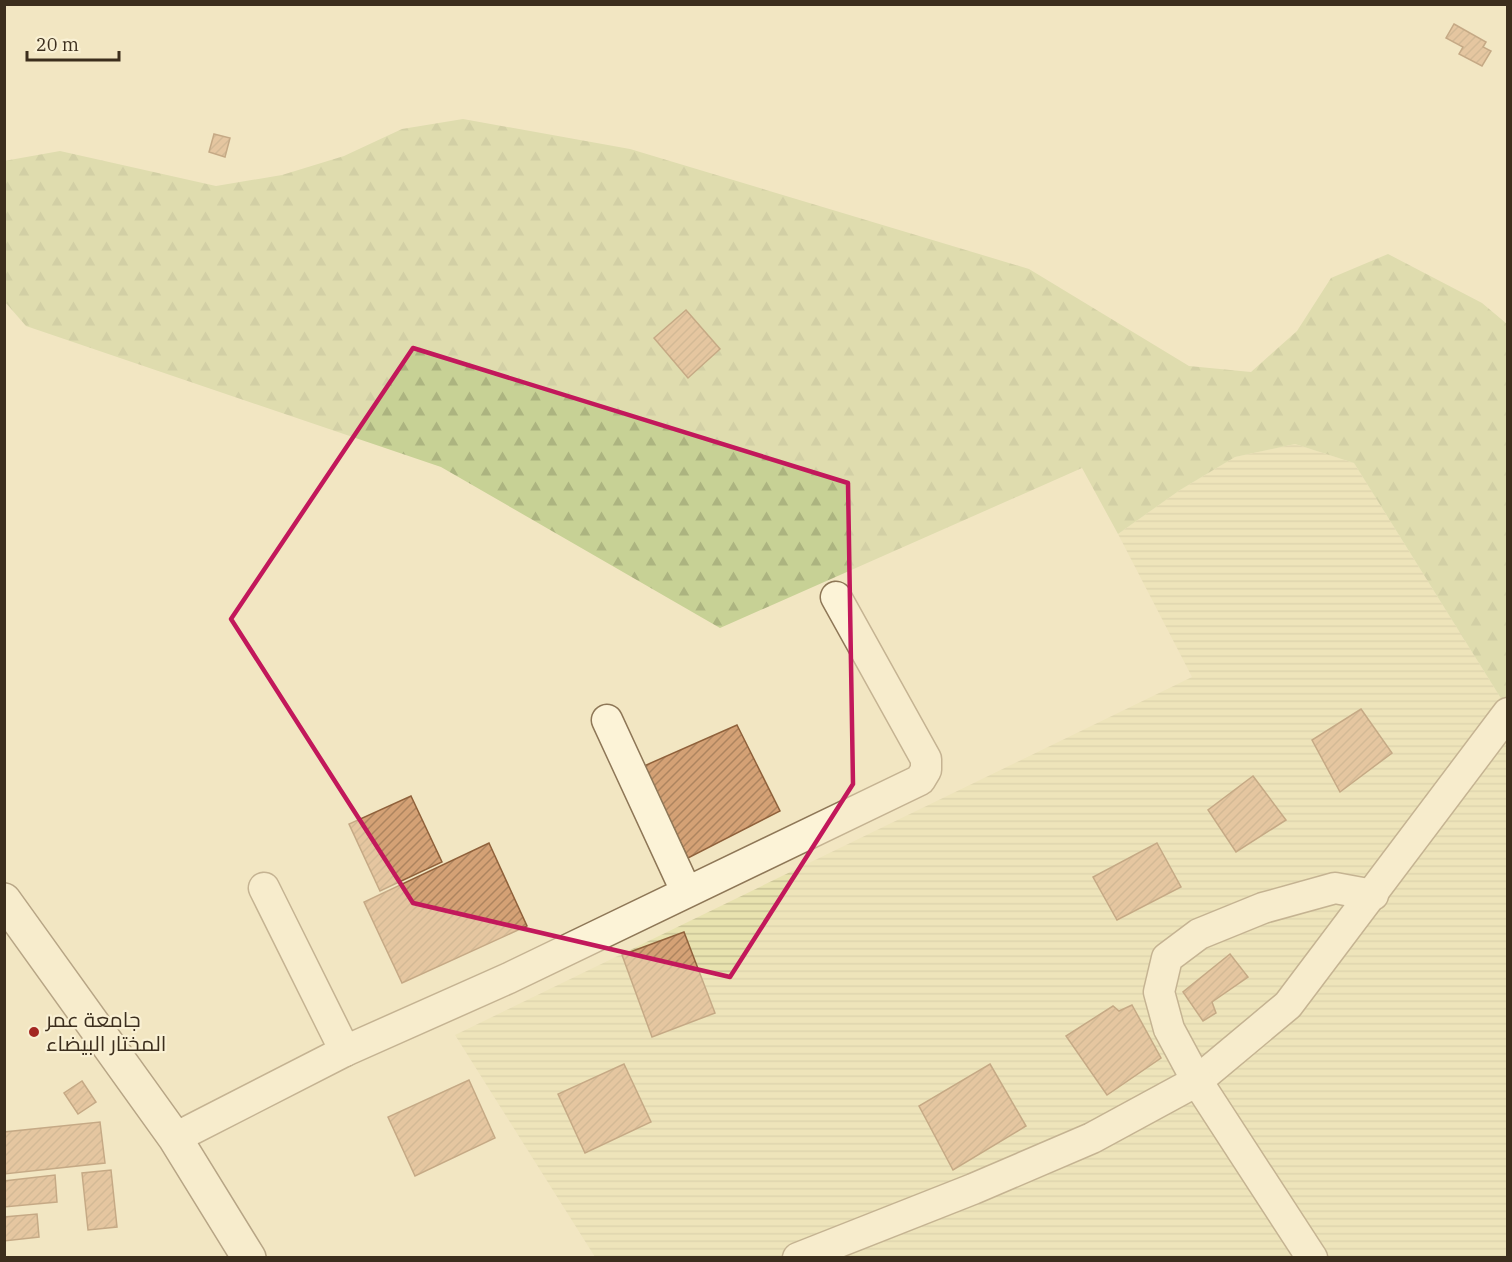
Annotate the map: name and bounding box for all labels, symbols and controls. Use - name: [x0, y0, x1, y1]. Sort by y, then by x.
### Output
- scale bar: [27, 24, 118, 62]
- text: 20 m: [36, 33, 79, 56]
- place label: جامعة عمر المختار البيضاء: [45, 1005, 166, 1057]
- marker: جامعة عمر المختار البيضاء: [27, 1025, 41, 1039]

